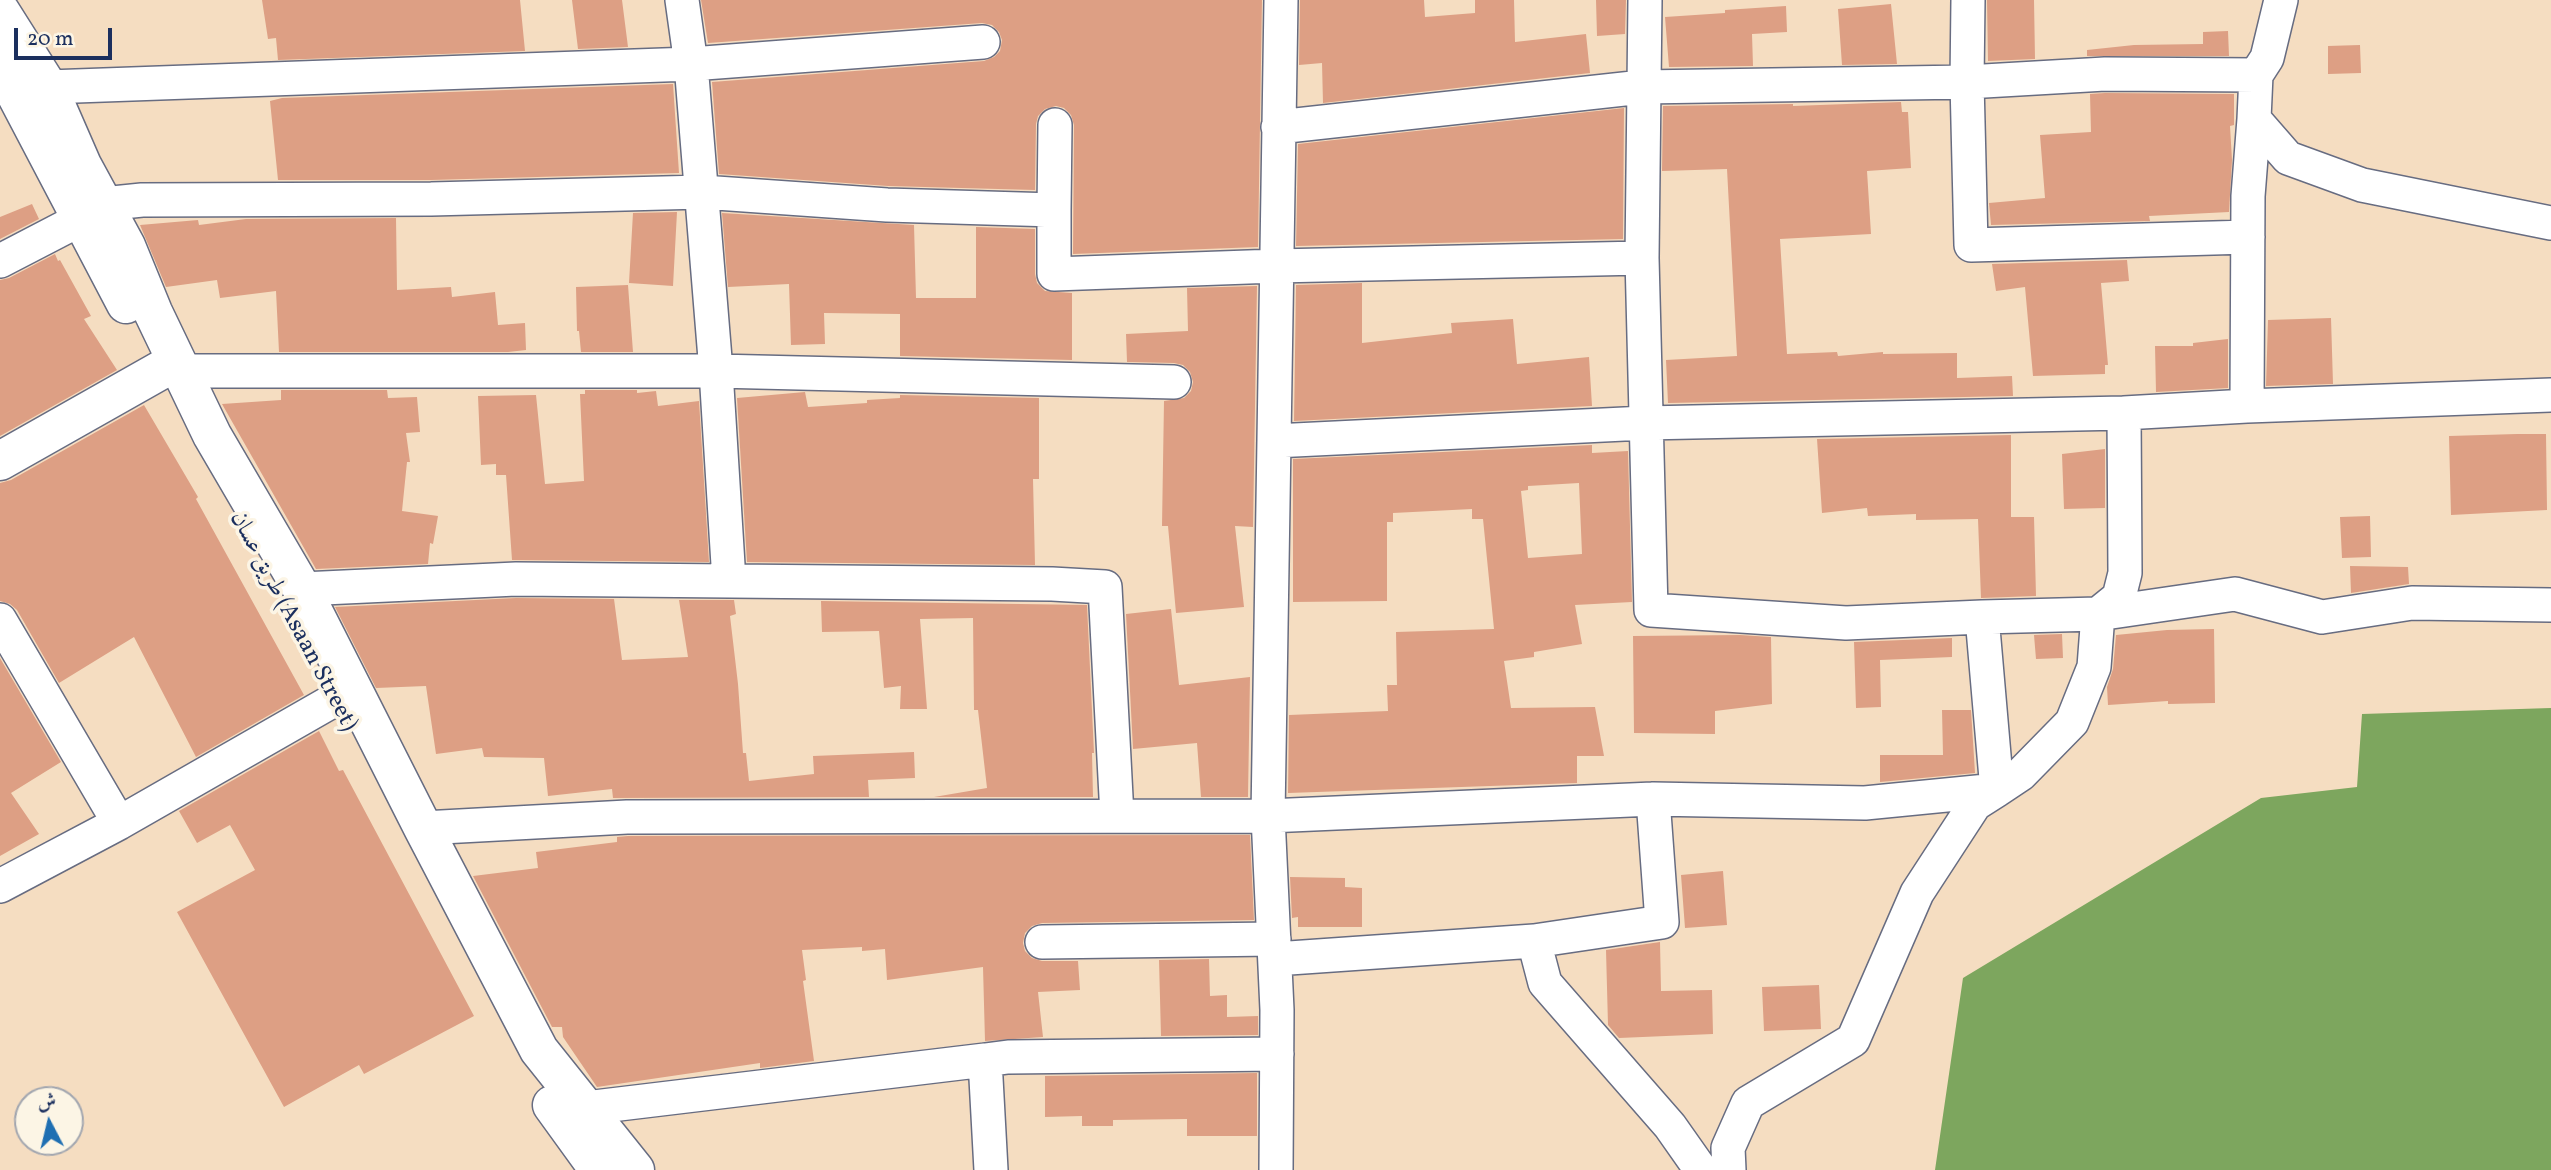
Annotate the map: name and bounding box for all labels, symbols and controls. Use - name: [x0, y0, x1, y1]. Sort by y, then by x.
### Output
- scale bar: [18, 14, 116, 58]
- text: 20 m: [27, 25, 73, 54]
- street label: طريق عسان (Asaan Street): [222, 507, 362, 737]
- north arrow: [14, 1086, 84, 1156]
- text: ش: [36, 1088, 58, 1116]

